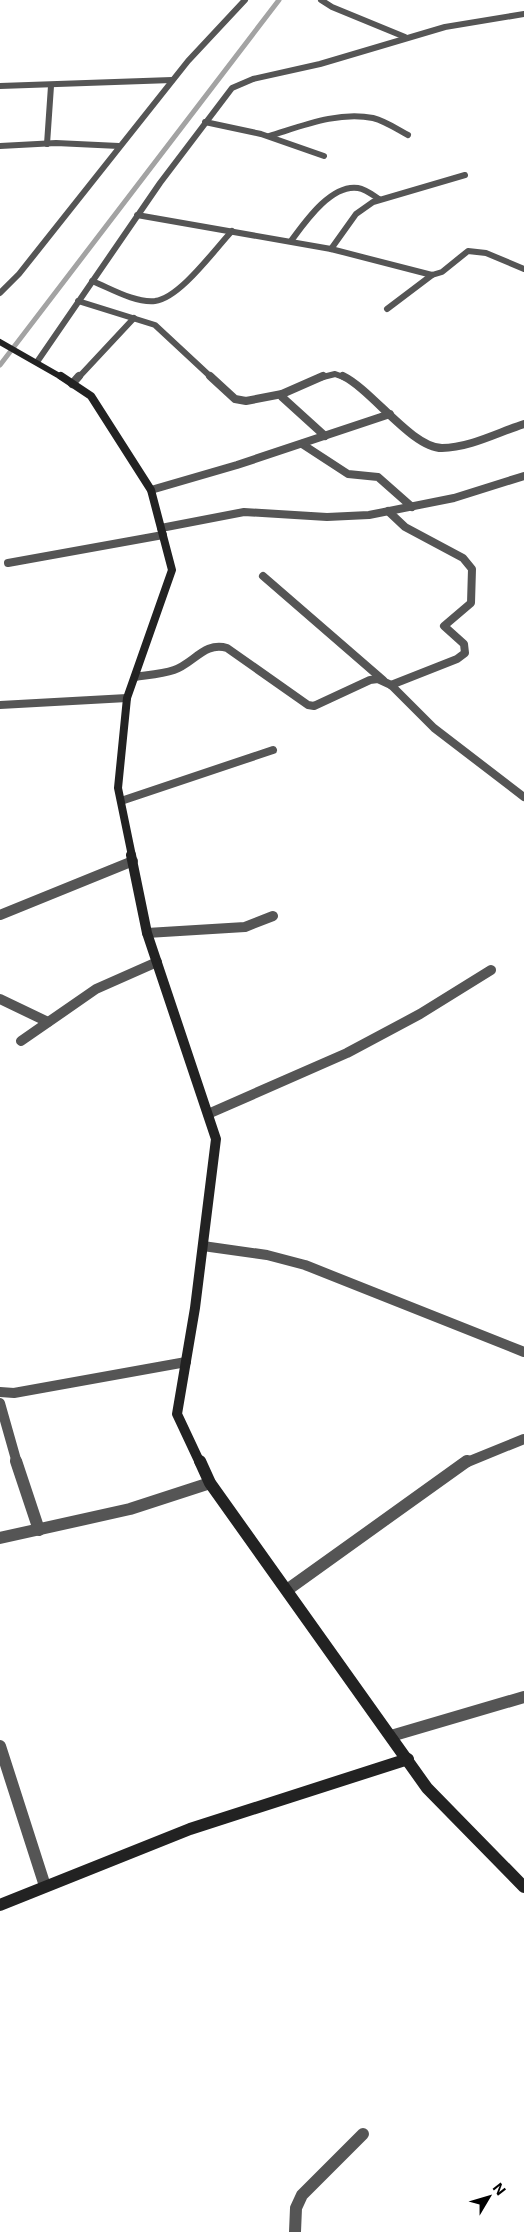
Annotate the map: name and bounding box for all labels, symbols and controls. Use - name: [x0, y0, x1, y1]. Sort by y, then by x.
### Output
- north arrow: [464, 2172, 514, 2222]
- text: N: [490, 2179, 510, 2198]

